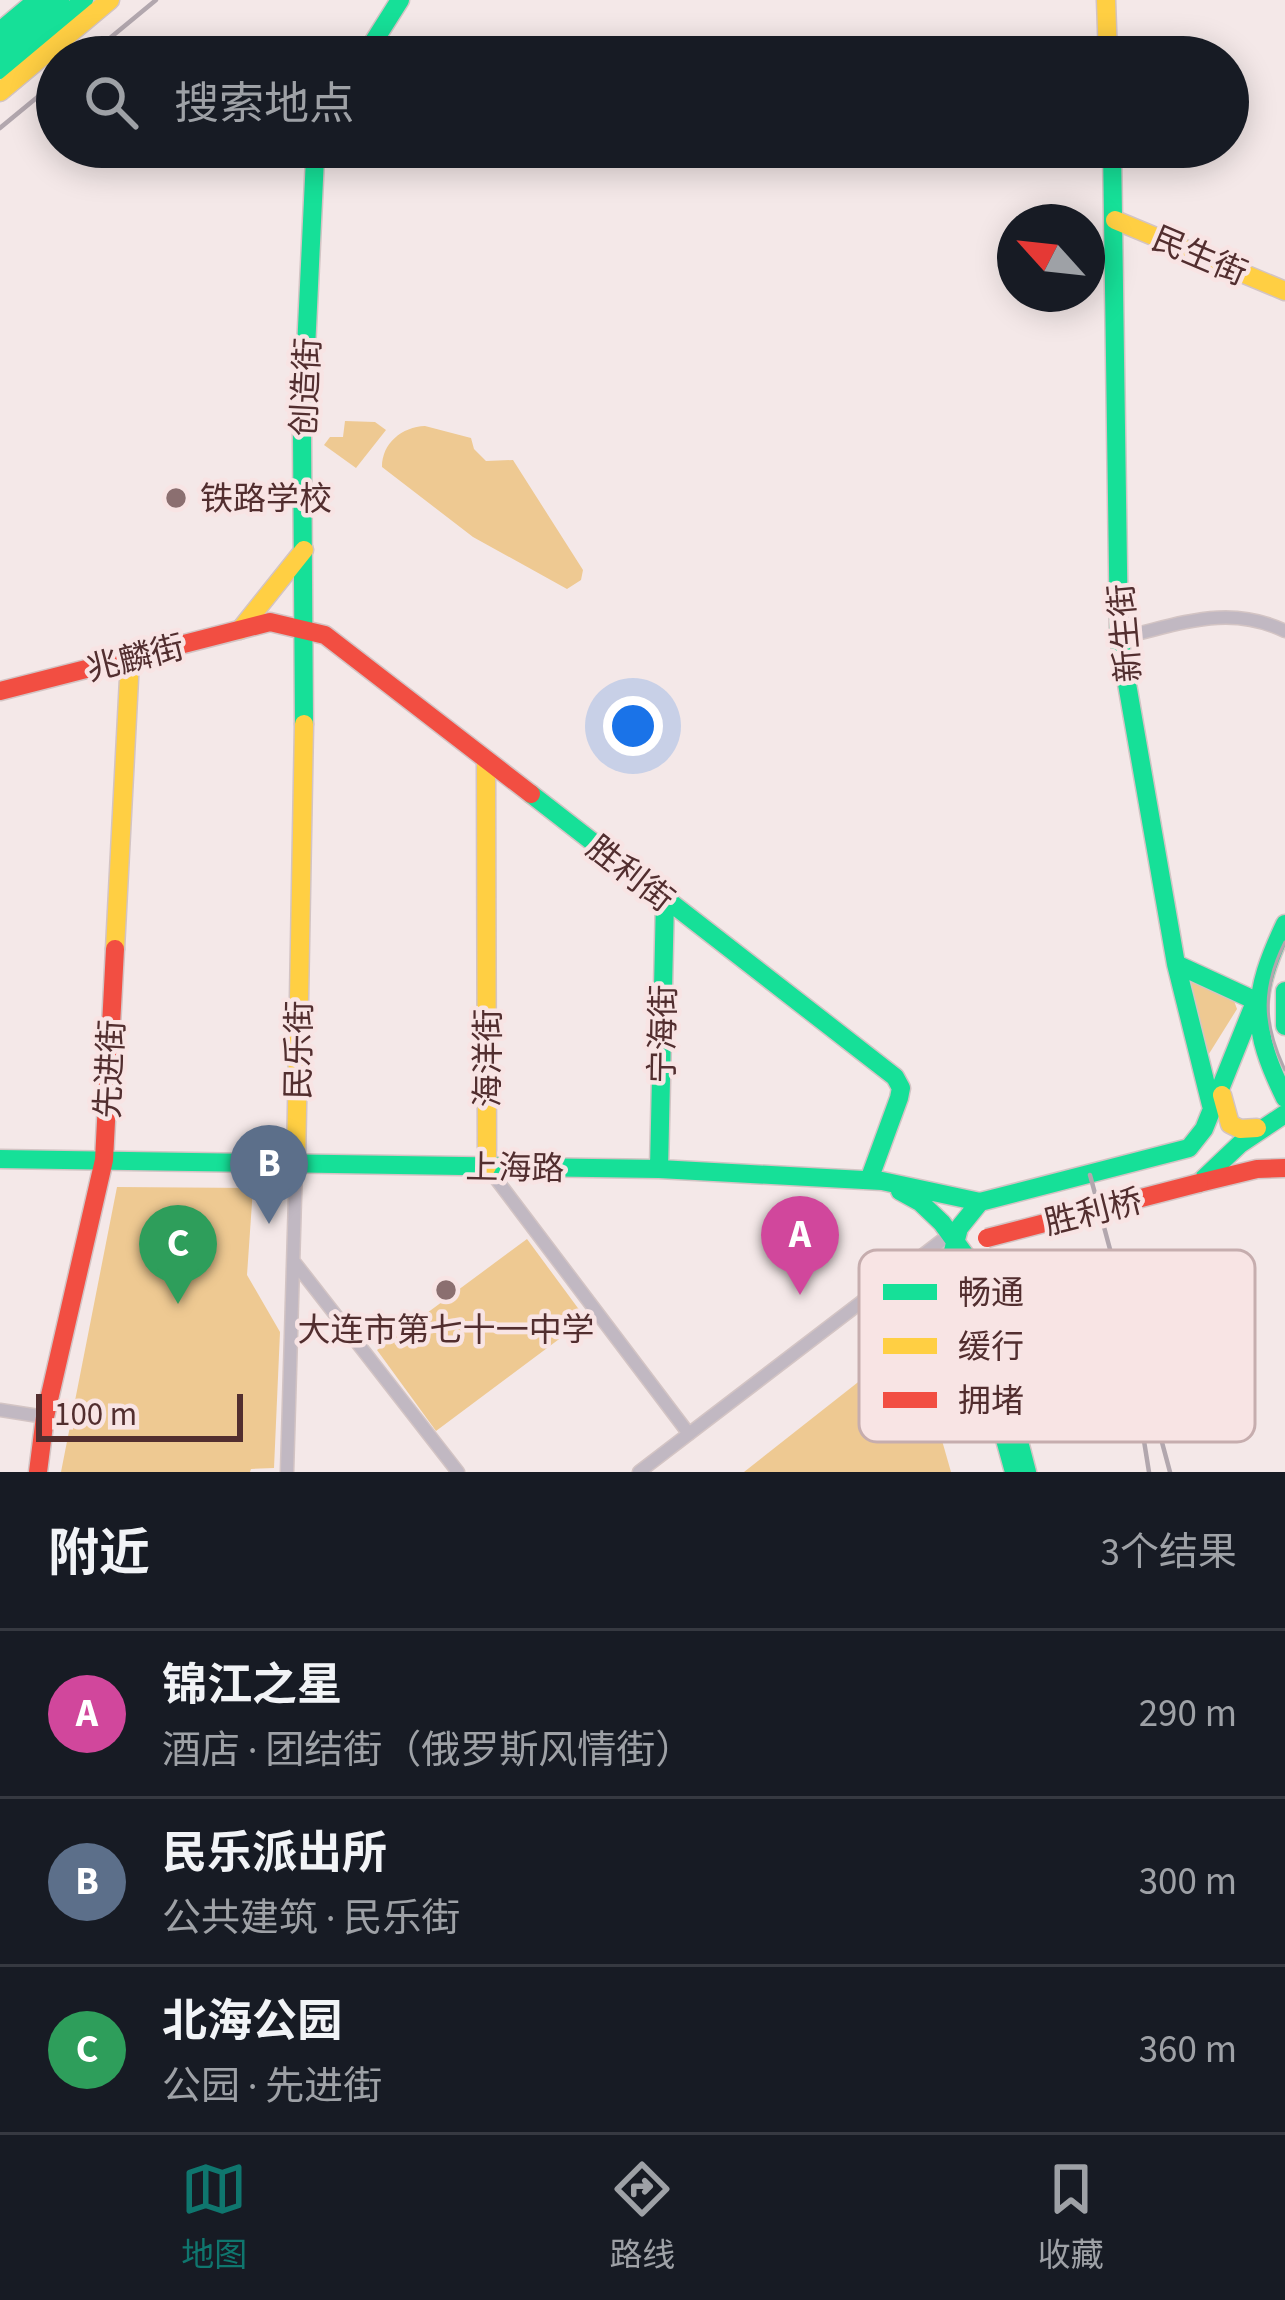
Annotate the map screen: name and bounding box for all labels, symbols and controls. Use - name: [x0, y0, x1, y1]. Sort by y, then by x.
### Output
- search box: [36, 36, 1249, 168]
- icon: search: [78, 69, 144, 135]
- text: 搜索地点: [174, 73, 354, 137]
- north arrow: [997, 204, 1105, 312]
- street label: 民生街: [1145, 215, 1254, 297]
- street label: 创造街: [280, 336, 333, 438]
- place label: 铁路学校: [200, 476, 332, 523]
- marker: 铁路学校: [163, 485, 189, 511]
- street label: 新生街: [1098, 582, 1153, 684]
- street label: 兆麟街: [82, 624, 189, 693]
- your location: [603, 696, 663, 756]
- street label: 胜利街: [577, 825, 684, 923]
- street label: 宁海街: [639, 984, 688, 1084]
- street label: 民乐街: [275, 1000, 324, 1100]
- street label: 海洋街: [465, 1009, 512, 1108]
- street label: 先进街: [84, 1018, 137, 1120]
- pin: B: [230, 1125, 308, 1224]
- street label: 上海路: [465, 1144, 565, 1193]
- street label: 胜利桥: [1040, 1178, 1147, 1247]
- pin: A: [761, 1196, 839, 1295]
- pin: C: [139, 1205, 217, 1304]
- legend: [859, 1250, 1255, 1442]
- text: 畅通: [958, 1270, 1024, 1317]
- marker: 大连市第七十一中学: [433, 1277, 459, 1303]
- place label: 大连市第七十一中学: [298, 1307, 595, 1354]
- text: 缓行: [958, 1324, 1024, 1371]
- text: 拥堵: [958, 1378, 1024, 1425]
- scale bar: [36, 1388, 243, 1441]
- text: 100 m: [54, 1391, 137, 1438]
- text: 附近: [48, 1518, 150, 1590]
- text: 3个结果: [1101, 1525, 1237, 1581]
- text: 锦江之星: [162, 1654, 342, 1718]
- text: A: [76, 1686, 98, 1742]
- text: 290 m: [1139, 1686, 1237, 1742]
- text: 酒店 · 团结街（俄罗斯风情街）: [162, 1723, 694, 1779]
- text: 民乐派出所: [162, 1822, 387, 1886]
- text: B: [75, 1854, 99, 1910]
- text: 300 m: [1139, 1854, 1237, 1910]
- text: 公共建筑 · 民乐街: [162, 1891, 460, 1947]
- text: 北海公园: [162, 1990, 342, 2054]
- text: C: [76, 2022, 98, 2078]
- text: 360 m: [1139, 2022, 1237, 2078]
- text: 公园 · 先进街: [162, 2059, 382, 2115]
- tab: 地图: [181, 2156, 247, 2279]
- tab: 路线: [609, 2156, 675, 2279]
- tab: 收藏: [1038, 2156, 1104, 2279]

